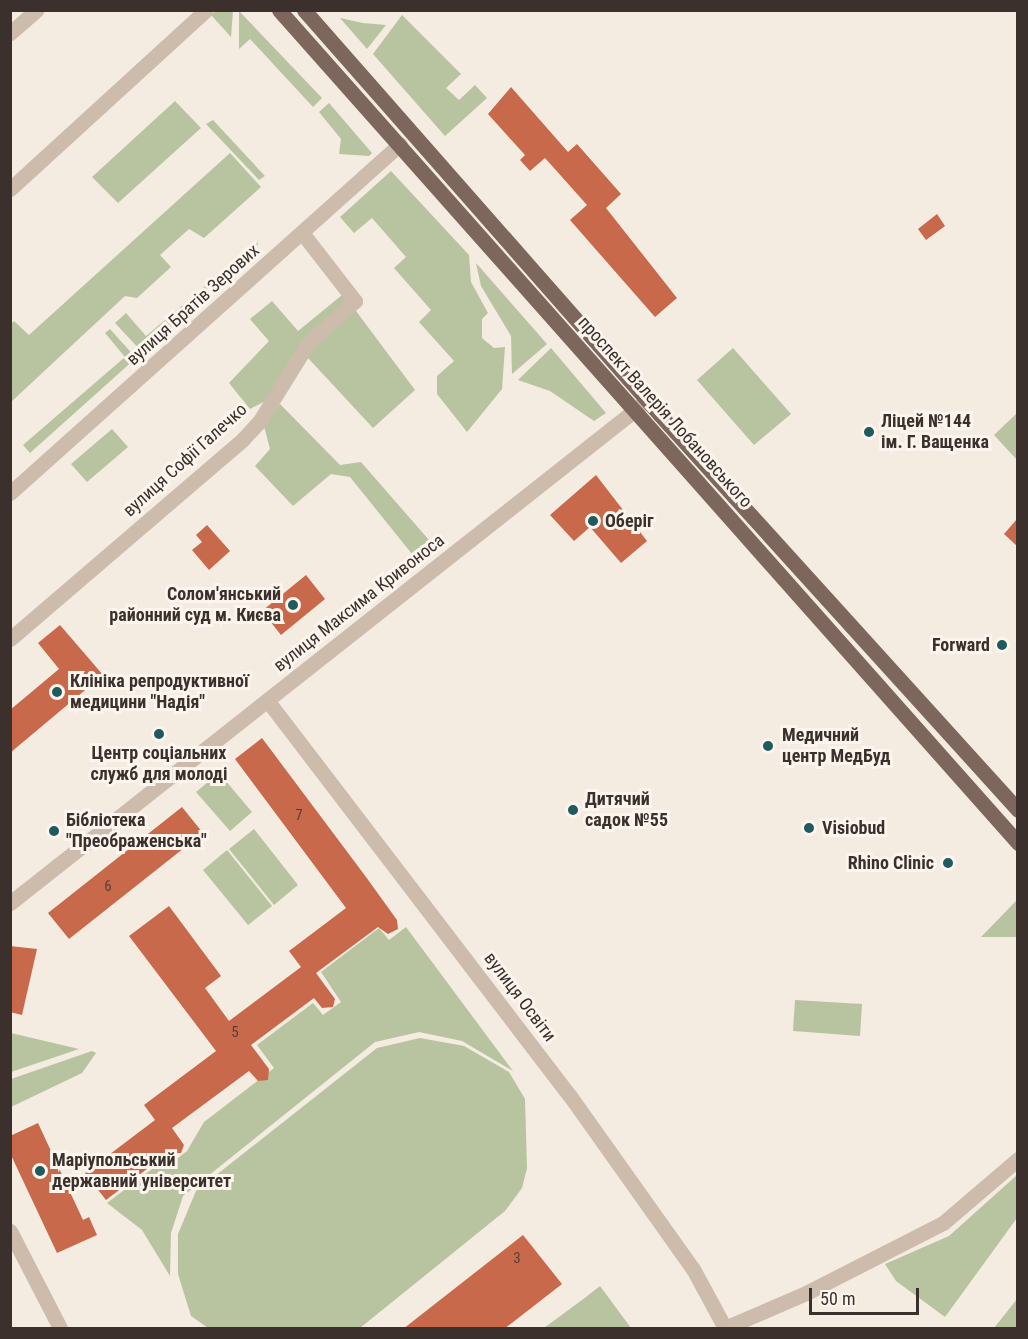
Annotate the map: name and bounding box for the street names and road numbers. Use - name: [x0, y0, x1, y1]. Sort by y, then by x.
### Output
- street label: вулиця Братів Зерових: [122, 240, 264, 370]
- street label: проспект Валерія Лобановського: [573, 312, 757, 512]
- street label: вулиця Софії Галечко: [119, 399, 251, 521]
- street label: вулиця Максима Кривоноса: [269, 530, 449, 676]
- street label: вулиця Освіти: [479, 948, 561, 1046]

